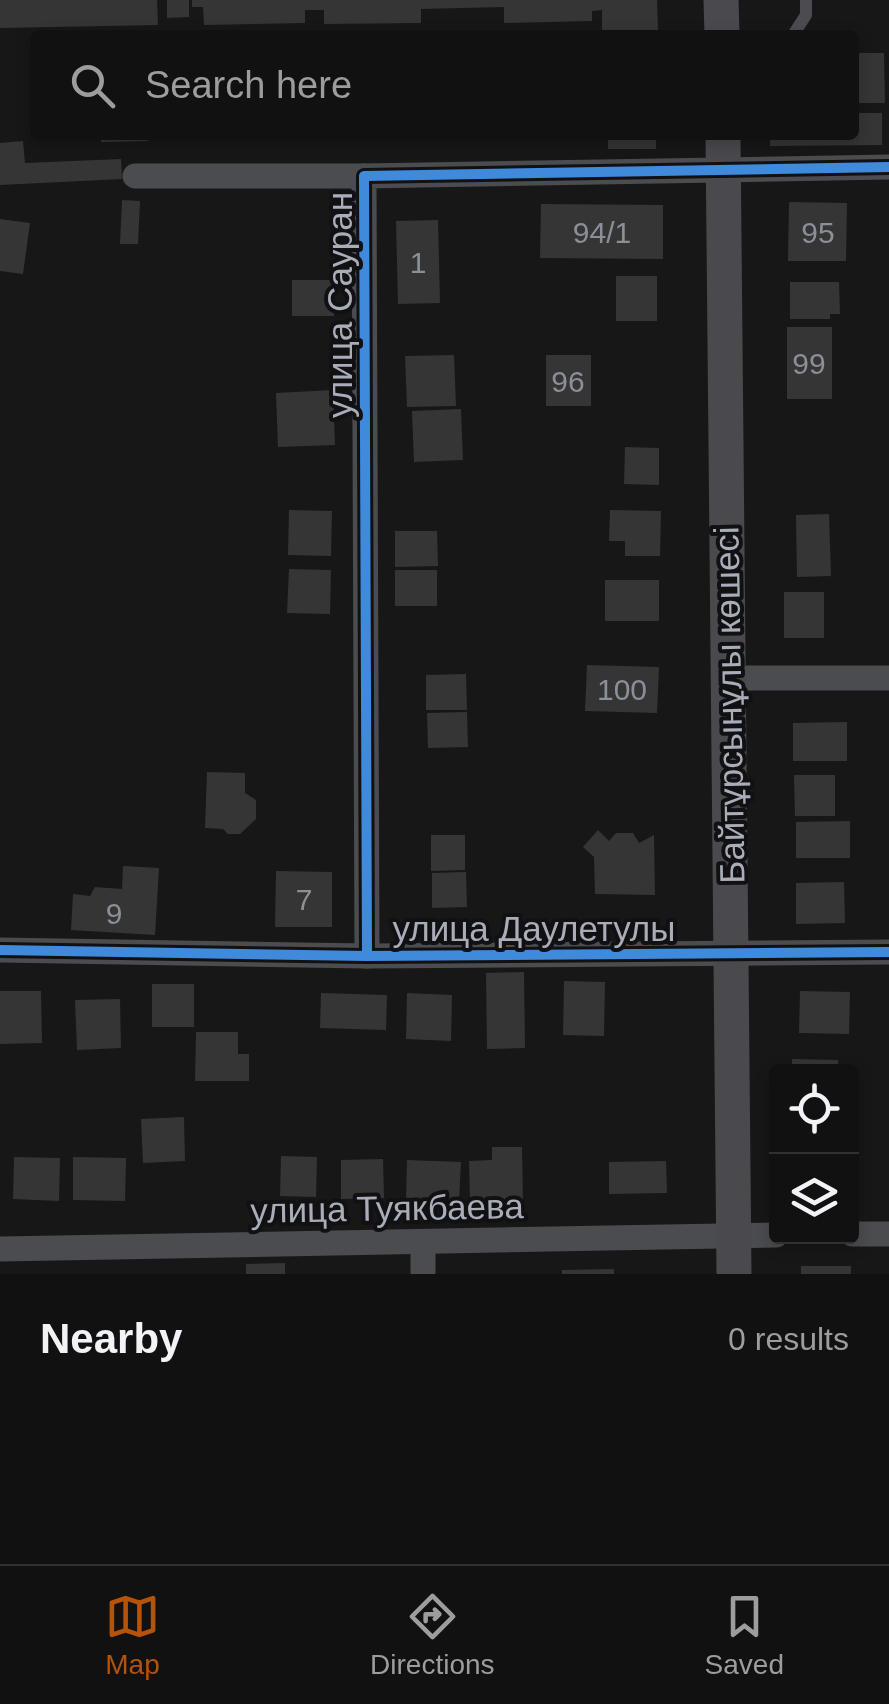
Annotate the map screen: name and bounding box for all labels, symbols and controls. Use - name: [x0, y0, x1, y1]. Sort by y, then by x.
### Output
- search box: [30, 30, 859, 140]
- icon: search: [65, 58, 120, 113]
- text: Search here: [145, 64, 352, 106]
- street label: улица Сауран: [320, 192, 359, 418]
- house number: 94/1: [573, 216, 631, 249]
- house number: 95: [801, 216, 835, 249]
- house number: 1: [410, 246, 426, 279]
- house number: 99: [792, 347, 826, 380]
- house number: 96: [551, 365, 585, 398]
- street label: Байтұрсынұлы көшесі: [706, 526, 752, 884]
- house number: 100: [597, 673, 647, 706]
- house number: 7: [296, 883, 312, 916]
- house number: 9: [106, 897, 122, 930]
- street label: улица Даулетулы: [393, 909, 675, 948]
- map controls: [769, 1064, 859, 1244]
- button: locate: [769, 1064, 859, 1154]
- button: layers: [769, 1154, 859, 1244]
- street label: улица Туякбаева: [250, 1186, 525, 1230]
- text: Nearby: [40, 1315, 182, 1362]
- text: 0 results: [728, 1321, 849, 1357]
- tab: Map: [105, 1589, 160, 1681]
- tab: Directions: [370, 1589, 495, 1681]
- tab: Saved: [705, 1589, 784, 1681]

